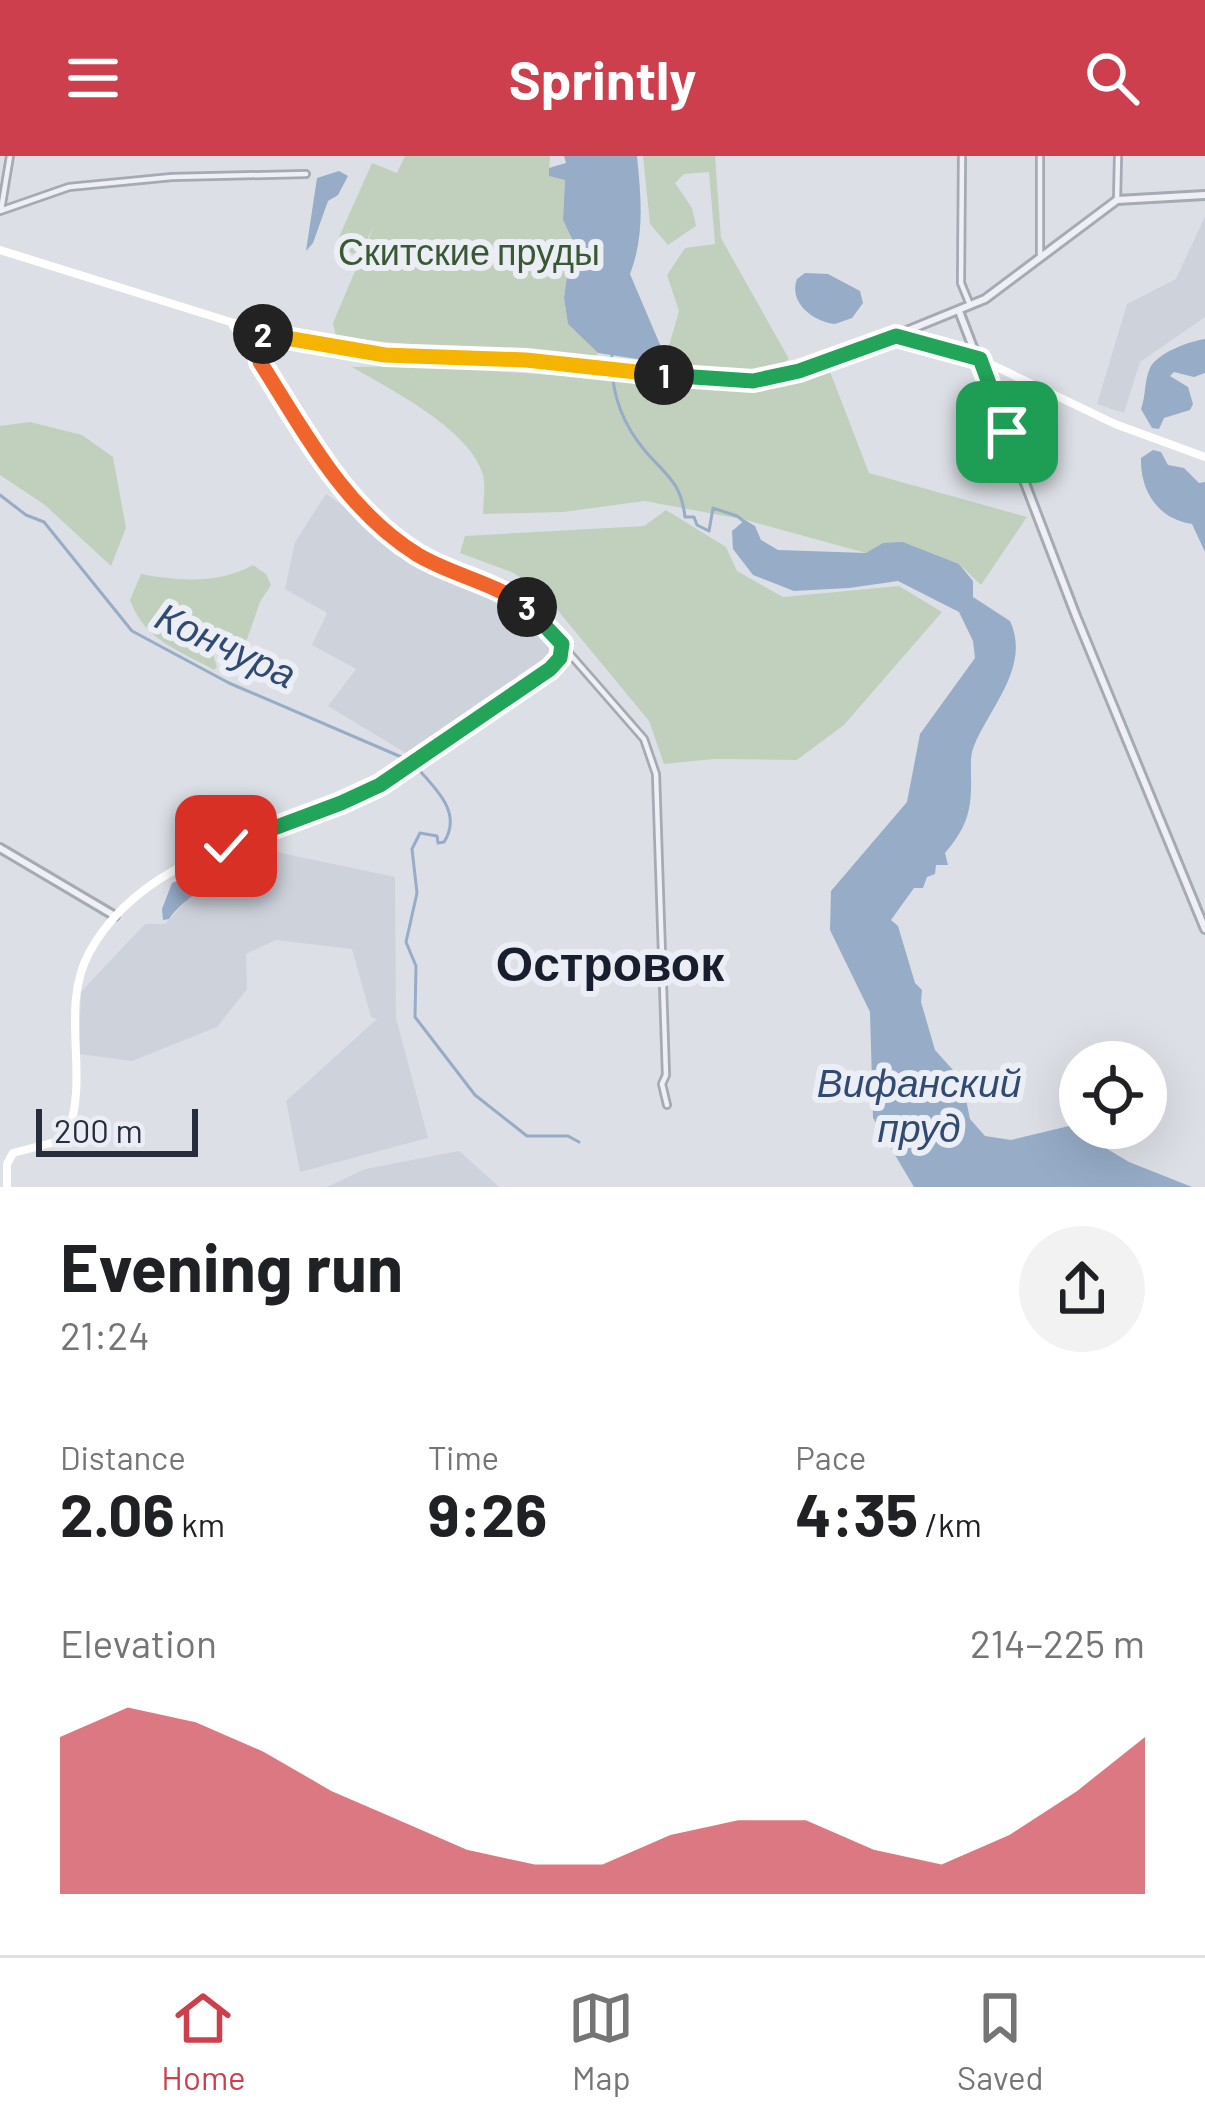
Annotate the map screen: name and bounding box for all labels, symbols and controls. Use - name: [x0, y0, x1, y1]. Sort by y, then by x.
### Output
- icon: menu: [60, 45, 126, 111]
- icon: search: [1079, 45, 1145, 111]
- text: Sprintly: [509, 46, 696, 111]
- park label: Скитские пруды: [338, 229, 600, 273]
- pin: 2: [233, 304, 293, 364]
- text: 2: [254, 314, 272, 354]
- pin: 1: [634, 345, 694, 405]
- text: 1: [658, 355, 670, 395]
- pin: [956, 381, 1058, 483]
- icon: arrive: [974, 399, 1040, 465]
- pin: 3: [497, 577, 557, 637]
- text: 3: [518, 587, 536, 627]
- water label: Кончура: [149, 591, 304, 696]
- pin: [175, 795, 277, 897]
- icon: check: [193, 813, 259, 879]
- district label: Островок: [496, 933, 725, 991]
- map controls: [1059, 1041, 1167, 1149]
- button: locate: [1059, 1041, 1167, 1149]
- water label: Вифанский пруд: [817, 1058, 1021, 1150]
- scale bar: [36, 1103, 198, 1156]
- text: 200 m: [54, 1110, 143, 1150]
- text: Evening run: [60, 1226, 403, 1305]
- button: share: [1019, 1226, 1145, 1352]
- text: 21:24: [60, 1311, 150, 1358]
- text: Distance: [60, 1437, 186, 1477]
- text: Time: [428, 1437, 499, 1477]
- text: Pace: [795, 1437, 866, 1477]
- text: 2.06: [60, 1477, 175, 1549]
- text: 9:26: [428, 1477, 547, 1549]
- text: 4:35: [795, 1477, 918, 1549]
- text: km: [175, 1504, 225, 1544]
- text: /km: [918, 1504, 982, 1544]
- text: Elevation: [60, 1619, 217, 1666]
- text: 214–225 m: [970, 1619, 1145, 1666]
- tab: Home: [161, 1985, 246, 2097]
- tab: Map: [568, 1985, 634, 2097]
- tab: Saved: [957, 1985, 1044, 2097]

